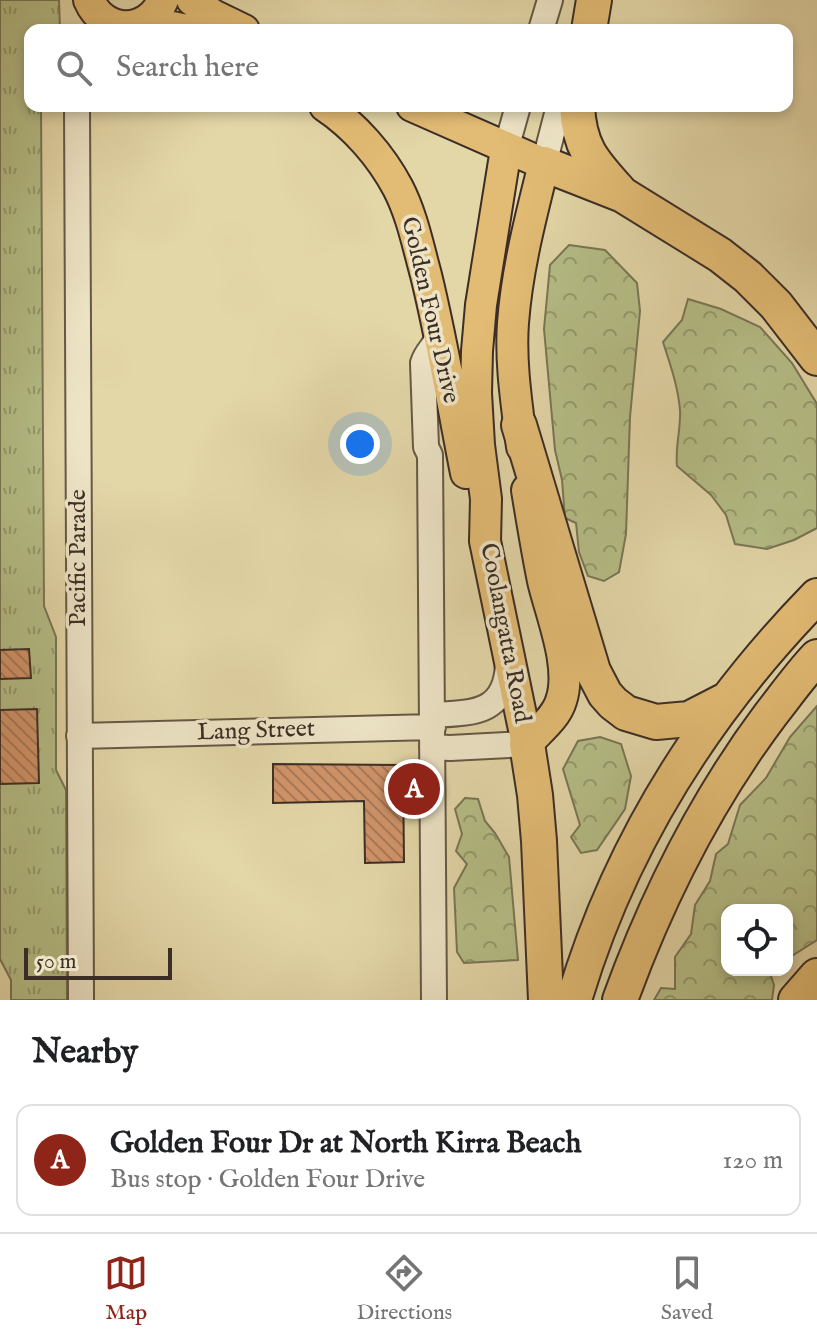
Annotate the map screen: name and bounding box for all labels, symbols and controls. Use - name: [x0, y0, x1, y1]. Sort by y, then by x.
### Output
- search box: [24, 24, 793, 112]
- icon: search: [52, 46, 96, 90]
- text: Search here: [116, 49, 259, 87]
- street label: Golden Four Drive: [393, 214, 467, 406]
- your location: [340, 424, 380, 464]
- street label: Pacific Parade: [63, 489, 94, 627]
- street label: Coolangatta Road: [472, 541, 538, 726]
- street label: Lang Street: [196, 713, 316, 749]
- pin: A: [388, 759, 440, 819]
- map controls: [721, 904, 793, 976]
- button: locate: [721, 904, 793, 976]
- scale bar: [24, 944, 172, 980]
- text: 50 m: [36, 948, 77, 976]
- text: Nearby: [32, 1031, 138, 1074]
- text: Golden Four Dr at North Kirra Beach: [110, 1125, 581, 1163]
- text: A: [51, 1144, 69, 1177]
- text: 120 m: [723, 1144, 783, 1177]
- text: Bus stop · Golden Four Drive: [110, 1163, 425, 1196]
- tab: Map: [104, 1251, 148, 1327]
- tab: Directions: [357, 1251, 452, 1327]
- tab: Saved: [661, 1251, 713, 1327]

